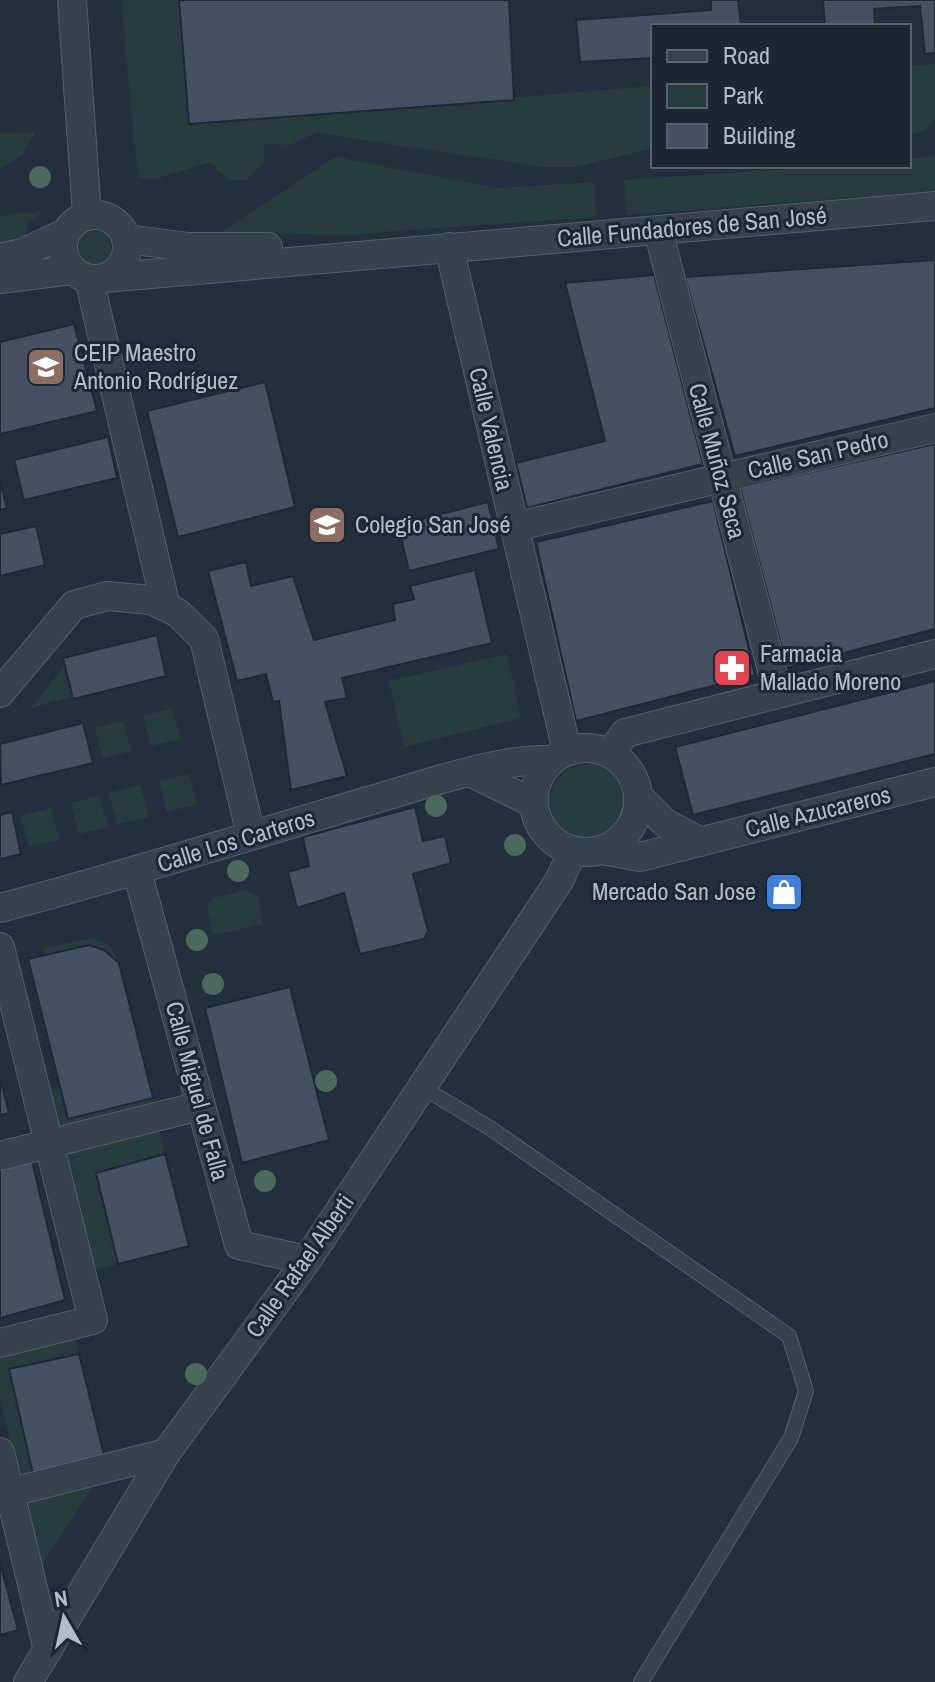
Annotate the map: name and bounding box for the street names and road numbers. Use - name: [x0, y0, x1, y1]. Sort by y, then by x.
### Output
- street label: Calle Fundadores de San José: [556, 198, 828, 254]
- street label: Calle Valencia: [462, 364, 522, 494]
- street label: Calle Muñoz Seca: [682, 379, 754, 542]
- street label: Calle San Pedro: [744, 422, 891, 486]
- street label: Calle Azucareros: [742, 778, 894, 845]
- street label: Calle Los Carteros: [153, 801, 318, 879]
- street label: Calle Miguel de Falla: [159, 998, 237, 1184]
- street label: Calle Rafael Alberti: [238, 1187, 361, 1344]

